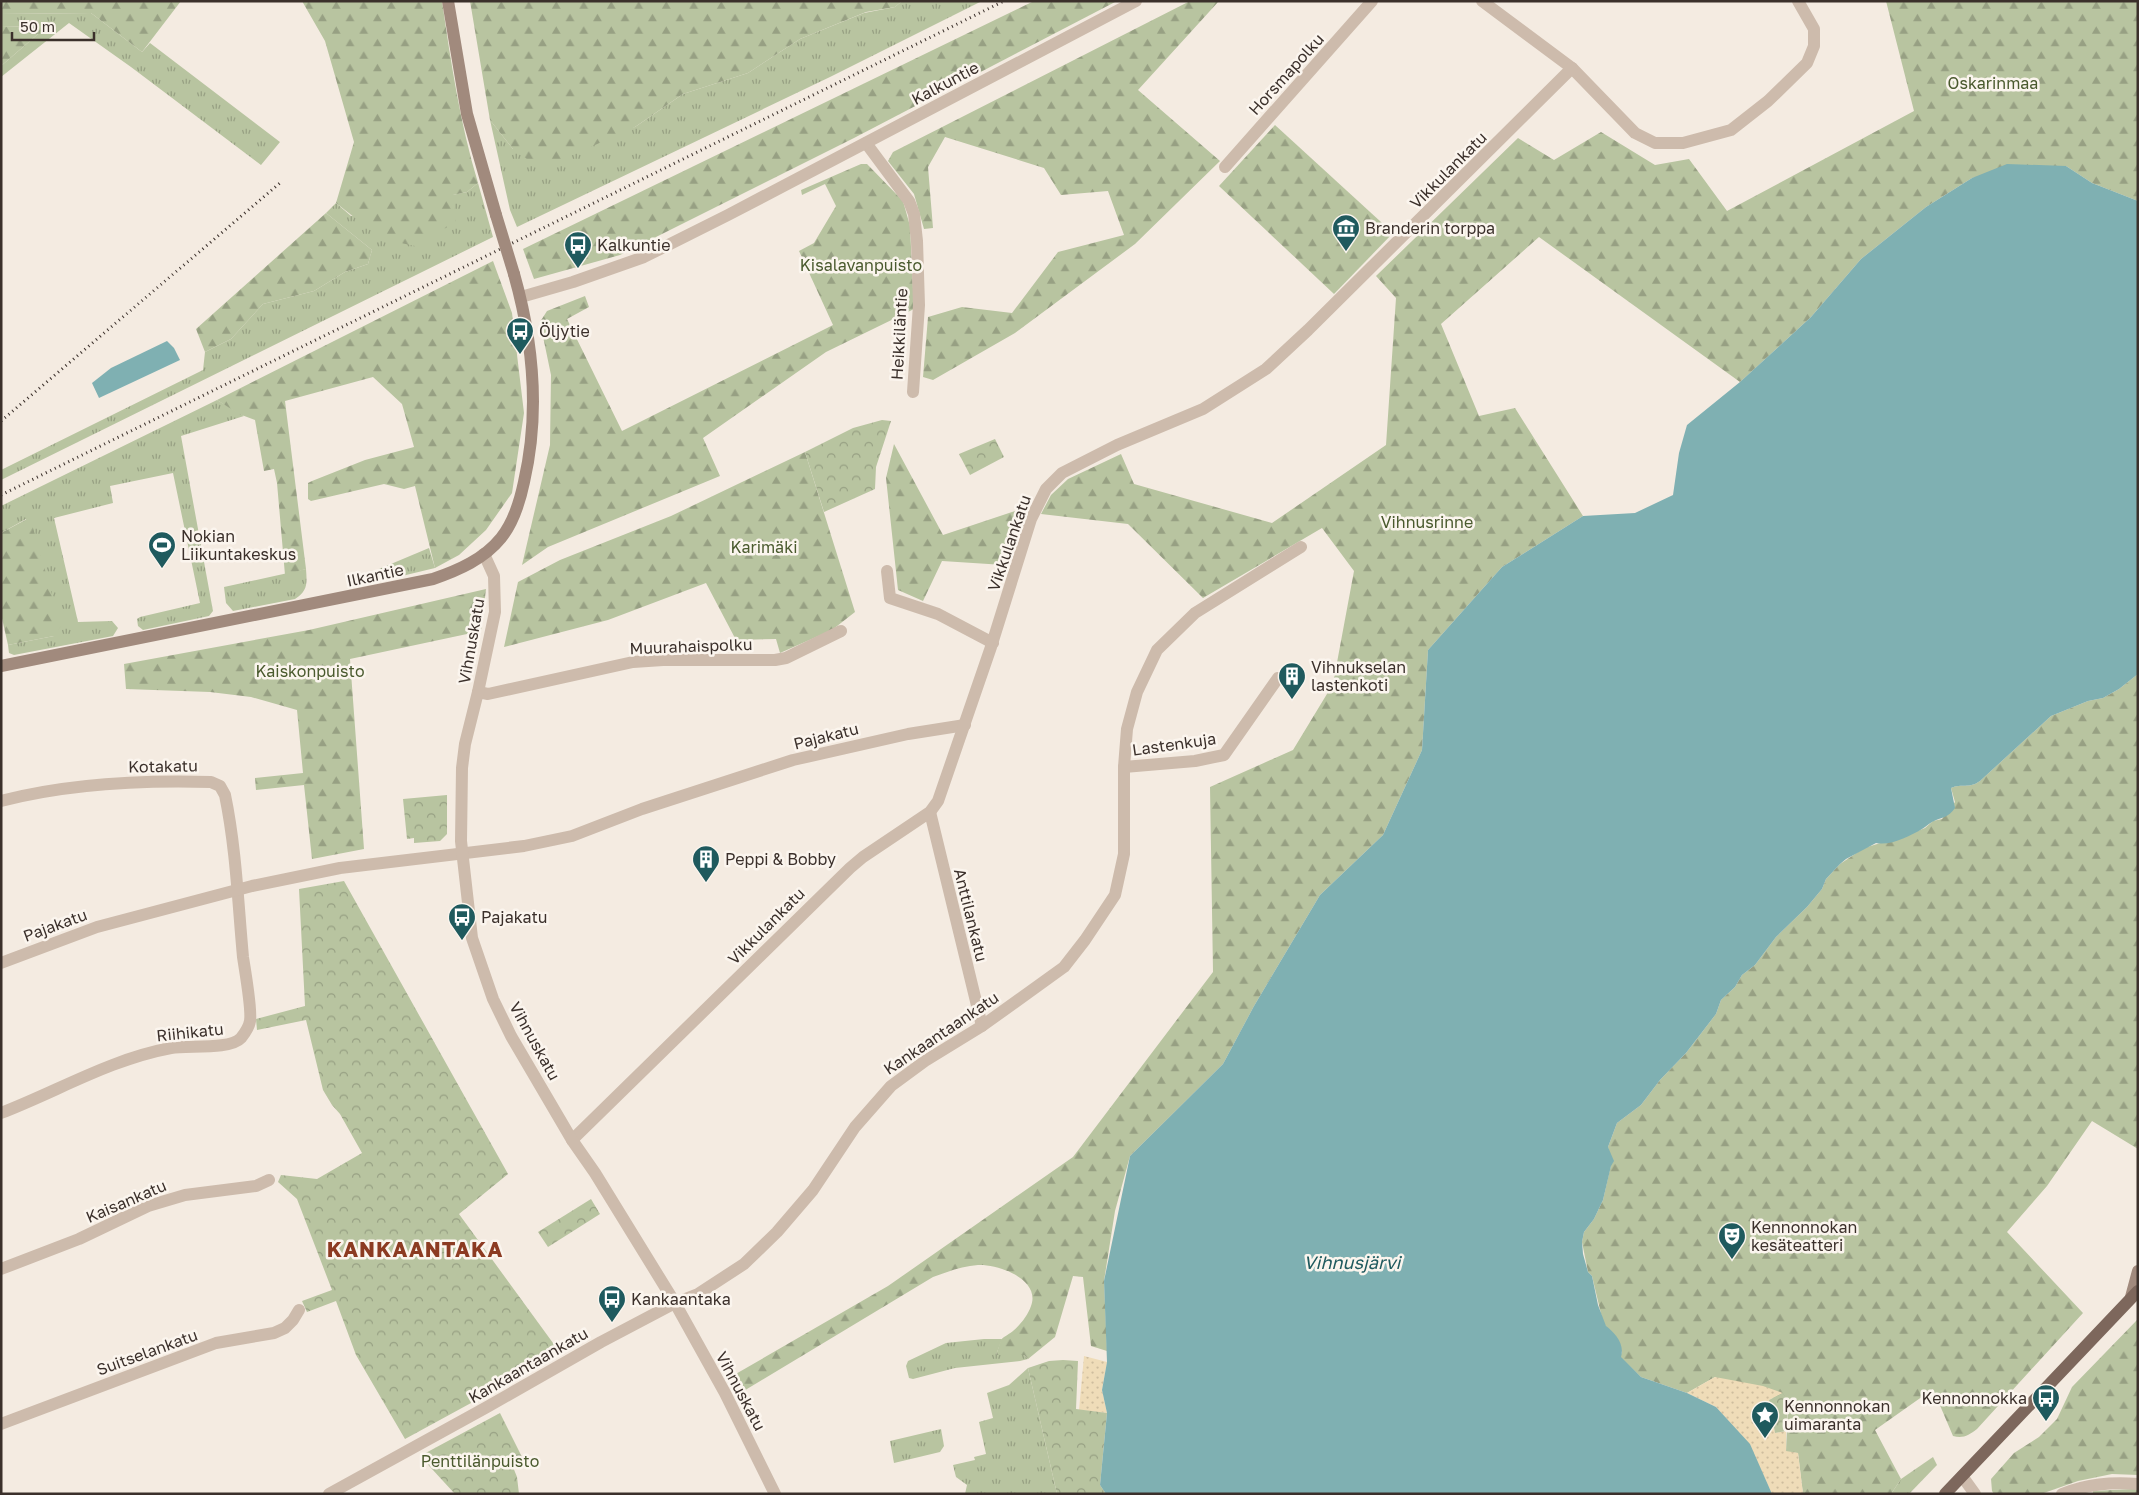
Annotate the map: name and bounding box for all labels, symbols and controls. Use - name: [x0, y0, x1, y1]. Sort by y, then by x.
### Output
- scale bar: [12, 10, 95, 42]
- text: 50 m: [20, 17, 55, 35]
- street label: Horsmapolku: [1244, 29, 1328, 119]
- street label: Kalkuntie: [908, 57, 982, 109]
- park label: Oskarinmaa: [1948, 73, 2038, 93]
- street label: Vikkulankatu: [1405, 127, 1491, 213]
- museum icon: Branderin torppa: [1331, 213, 1361, 252]
- place label: Branderin torppa: [1365, 218, 1495, 238]
- bus stop icon: Kalkuntie: [563, 230, 593, 269]
- place label: Kalkuntie: [597, 235, 670, 255]
- park label: Kisalavanpuisto: [800, 255, 922, 275]
- street label: Heikkiläntie: [887, 288, 911, 380]
- bus stop icon: Öljytie: [505, 316, 535, 355]
- place label: Öljytie: [539, 321, 590, 341]
- street label: Vikkulankatu: [983, 492, 1035, 594]
- park label: Vihnusrinne: [1381, 512, 1473, 532]
- place label: Nokian Liikuntakeskus: [181, 526, 296, 564]
- sports icon: Nokian Liikuntakeskus: [147, 530, 177, 569]
- park label: Karimäki: [731, 537, 797, 557]
- street label: Ilkantie: [345, 559, 405, 591]
- street label: Vihnuskatu: [454, 597, 488, 685]
- street label: Muurahaispolku: [629, 634, 753, 658]
- place label: Vihnukselan lastenkoti: [1311, 657, 1406, 695]
- park label: Kaiskonpuisto: [255, 661, 365, 681]
- building icon: Vihnukselan lastenkoti: [1277, 661, 1307, 700]
- street label: Pajakatu: [791, 718, 861, 754]
- street label: Lastenkuja: [1131, 728, 1217, 760]
- street label: Kotakatu: [128, 755, 198, 777]
- building icon: Peppi & Bobby: [691, 844, 721, 883]
- place label: Peppi & Bobby: [725, 849, 836, 869]
- street label: Anttilankatu: [950, 866, 992, 964]
- street label: Vikkulankatu: [723, 883, 809, 969]
- bus stop icon: Pajakatu: [447, 902, 477, 941]
- street label: Pajakatu: [20, 904, 90, 946]
- place label: Pajakatu: [481, 907, 548, 927]
- street label: Kankaantaankatu: [880, 987, 1002, 1079]
- street label: Vihnuskatu: [505, 998, 565, 1084]
- street label: Riihikatu: [155, 1019, 225, 1045]
- street label: Kaisankatu: [83, 1175, 169, 1227]
- place label: Kennonnokan kesäteatteri: [1751, 1217, 1857, 1255]
- theatre icon: Kennonnokan kesäteatteri: [1717, 1221, 1747, 1260]
- district label: KANKAANTAKA: [327, 1236, 503, 1262]
- water label: Vihnusjärvi: [1304, 1251, 1403, 1273]
- bus stop icon: Kankaantaka: [597, 1284, 627, 1323]
- place label: Kankaantaka: [631, 1289, 731, 1309]
- street label: Kankaantaankatu: [465, 1323, 591, 1407]
- street label: Suitselankatu: [94, 1324, 200, 1380]
- street label: Vihnuskatu: [712, 1348, 770, 1434]
- bus stop icon: Kennonnokka: [2031, 1383, 2061, 1422]
- place label: Kennonnokka: [1921, 1388, 2027, 1408]
- place label: Kennonnokan uimaranta: [1784, 1396, 1890, 1434]
- place icon: Kennonnokan uimaranta: [1750, 1400, 1780, 1439]
- park label: Penttilänpuisto: [421, 1451, 539, 1471]

